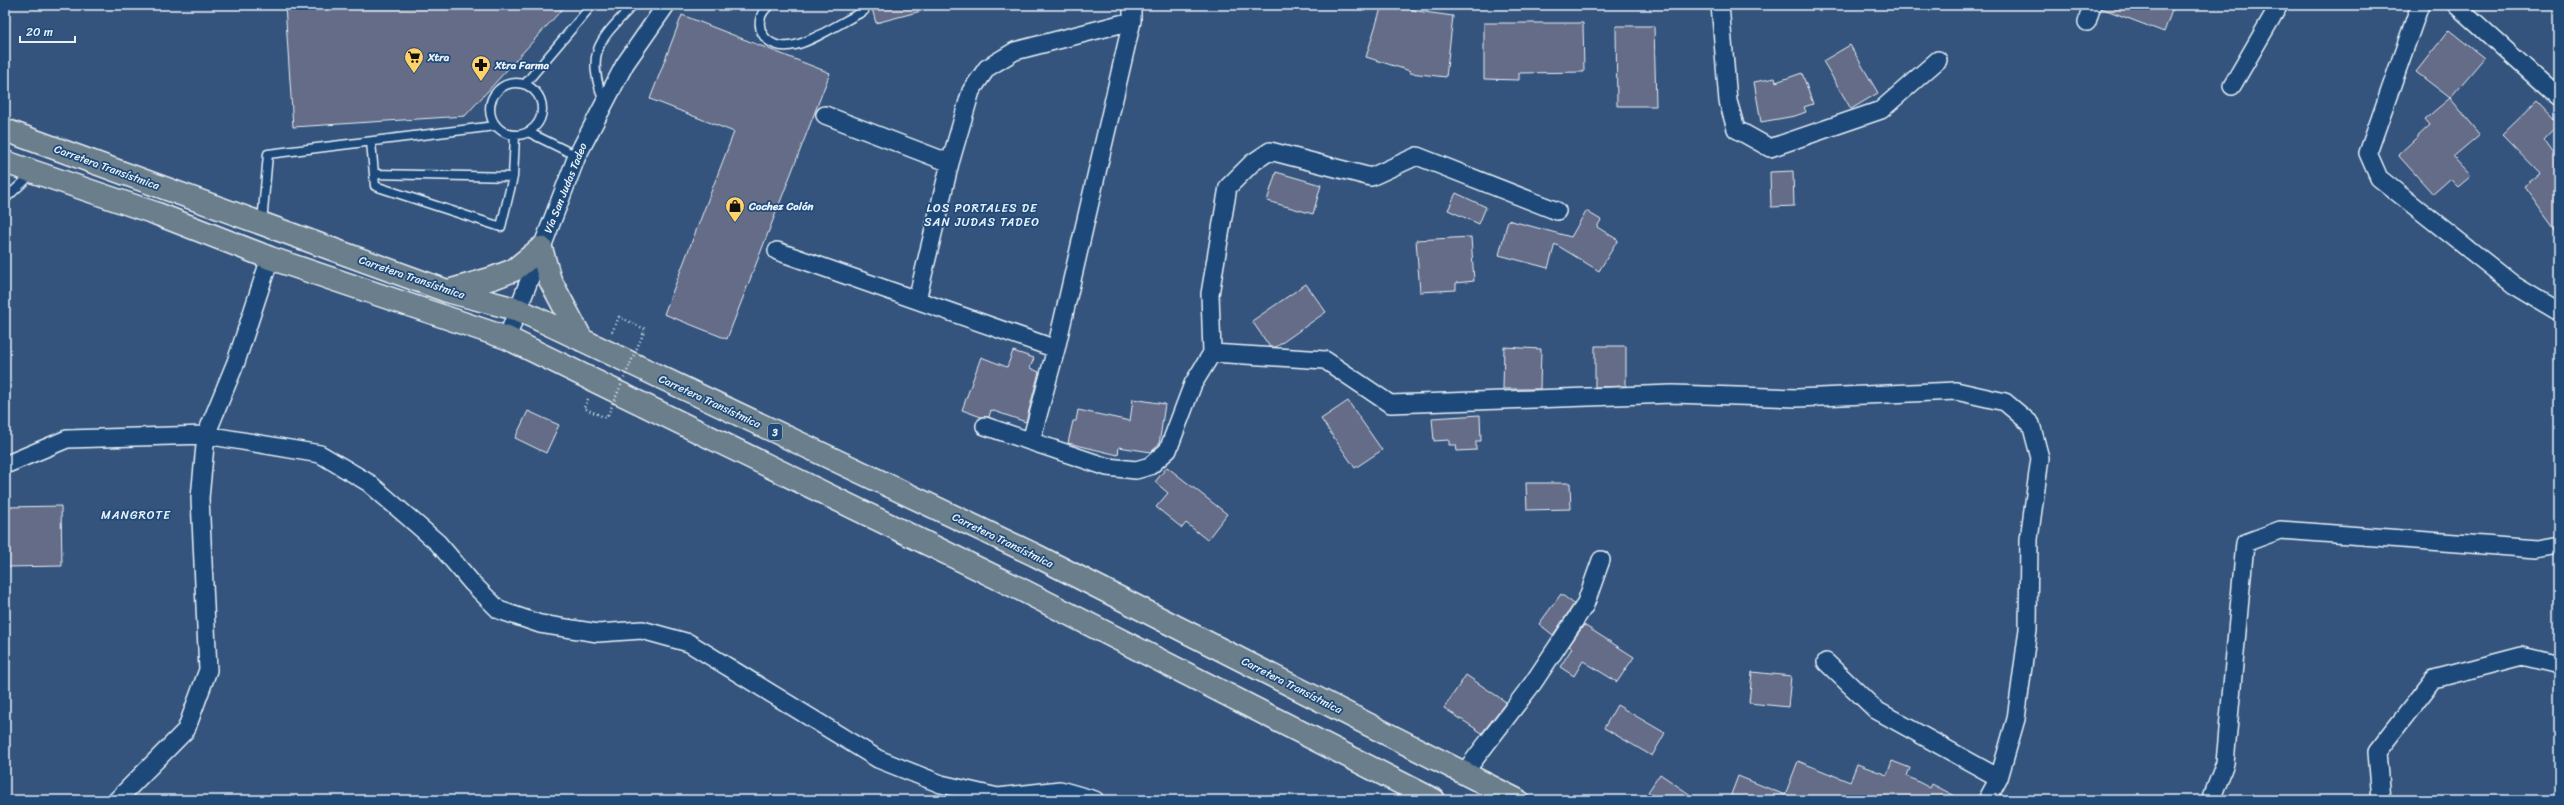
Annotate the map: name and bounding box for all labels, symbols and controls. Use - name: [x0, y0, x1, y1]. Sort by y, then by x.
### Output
- scale bar: [20, 18, 75, 44]
- text: 20 m: [26, 21, 53, 43]
- supermarket icon: Xtra: [403, 46, 425, 74]
- place label: Xtra: [427, 48, 450, 67]
- pharmacy icon: Xtra Farma: [470, 54, 492, 82]
- place label: Xtra Farma: [494, 56, 550, 75]
- street label: Carretera Transístmica: [51, 140, 163, 196]
- street label: Vía San Judas Tadeo: [539, 140, 592, 236]
- shop icon: Cochez Colón: [724, 195, 746, 223]
- place label: Cochez Colón: [748, 197, 813, 216]
- district label: LOS PORTALES DE SAN JUDAS TADEO: [924, 197, 1040, 233]
- street label: Carretera Transístmica: [356, 250, 468, 305]
- street label: Carretera Transístmica: [656, 369, 764, 434]
- road number: 3: [768, 424, 782, 440]
- district label: MANGROTE: [101, 504, 171, 526]
- street label: Carretera Transístmica: [949, 508, 1057, 574]
- street label: Carretera Transístmica: [1238, 652, 1346, 719]

